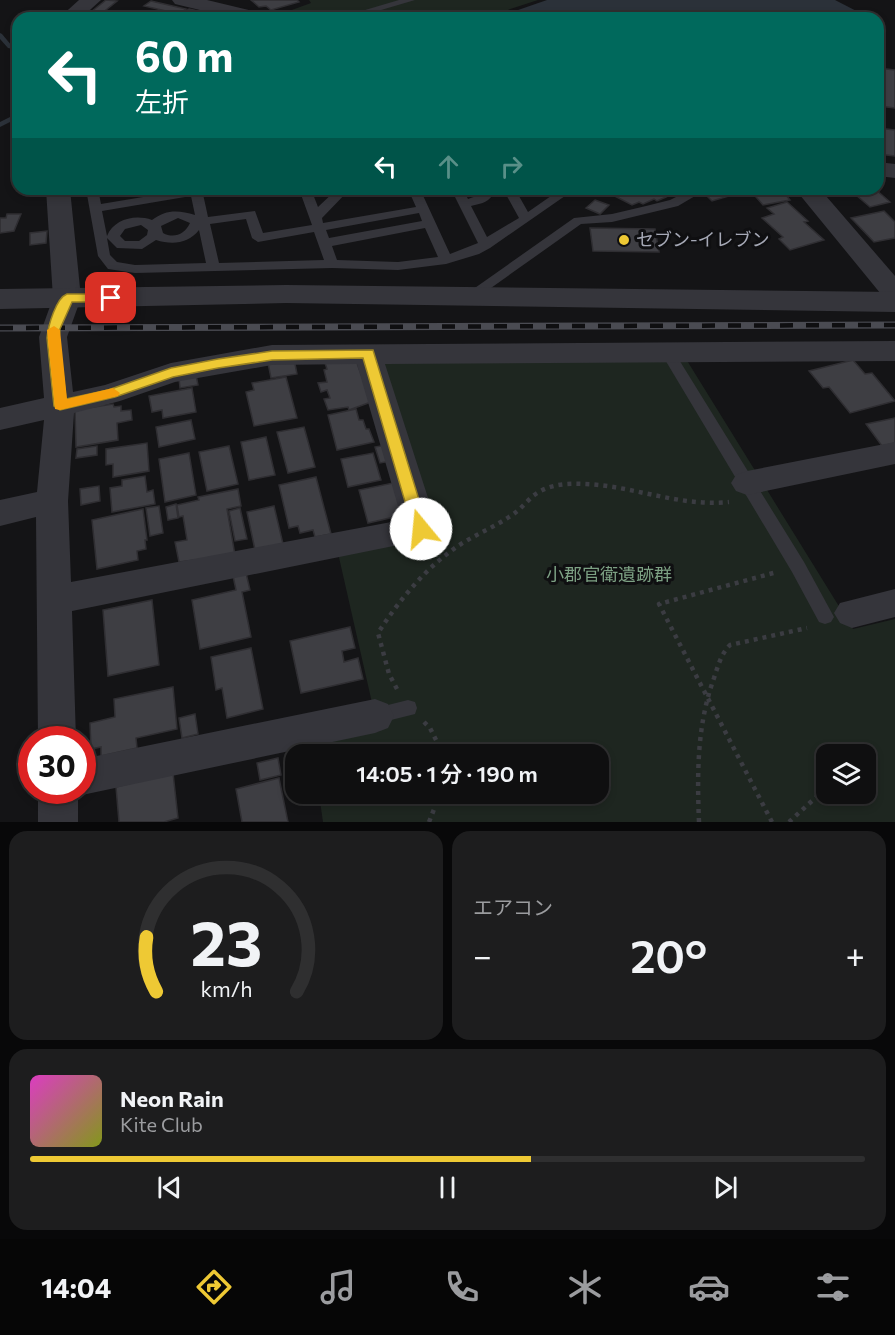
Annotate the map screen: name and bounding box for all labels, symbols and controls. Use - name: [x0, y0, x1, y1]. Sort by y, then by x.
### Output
- text: 60 m: [135, 29, 234, 81]
- icon: left: [36, 36, 114, 114]
- text: 左折: [135, 85, 189, 118]
- icon: left: [369, 150, 402, 183]
- icon: ahead: [432, 150, 465, 183]
- icon: right: [495, 150, 528, 183]
- place label: セブン-イレブン: [636, 228, 770, 250]
- marker: セブン-イレブン: [617, 233, 631, 247]
- pin: [85, 272, 136, 323]
- icon: arrive: [94, 281, 127, 314]
- position arrow: [389, 497, 453, 561]
- park label: 小郡官衛遺跡群: [546, 563, 672, 585]
- speed limit sign: 30: [18, 726, 96, 804]
- map controls: [816, 744, 876, 804]
- button: layers: [816, 744, 876, 804]
- text: 14:05 · 1 分 · 190 m: [356, 760, 538, 787]
- text: エアコン: [473, 895, 553, 919]
- text: 23: [190, 903, 262, 979]
- text: 20°: [630, 927, 707, 982]
- text: −: [473, 934, 492, 975]
- text: +: [846, 934, 865, 975]
- text: km/h: [200, 976, 252, 1002]
- text: Neon Rain: [120, 1085, 224, 1112]
- text: Kite Club: [120, 1112, 203, 1136]
- icon: previous: [153, 1171, 186, 1204]
- icon: pause: [431, 1171, 464, 1204]
- icon: next: [709, 1171, 742, 1204]
- icon: directions: [193, 1266, 235, 1308]
- icon: music: [317, 1266, 359, 1308]
- icon: phone: [441, 1266, 483, 1308]
- icon: climate: [564, 1266, 606, 1308]
- icon: car: [688, 1266, 730, 1308]
- icon: filters: [812, 1266, 854, 1308]
- text: 14:04: [41, 1271, 111, 1304]

